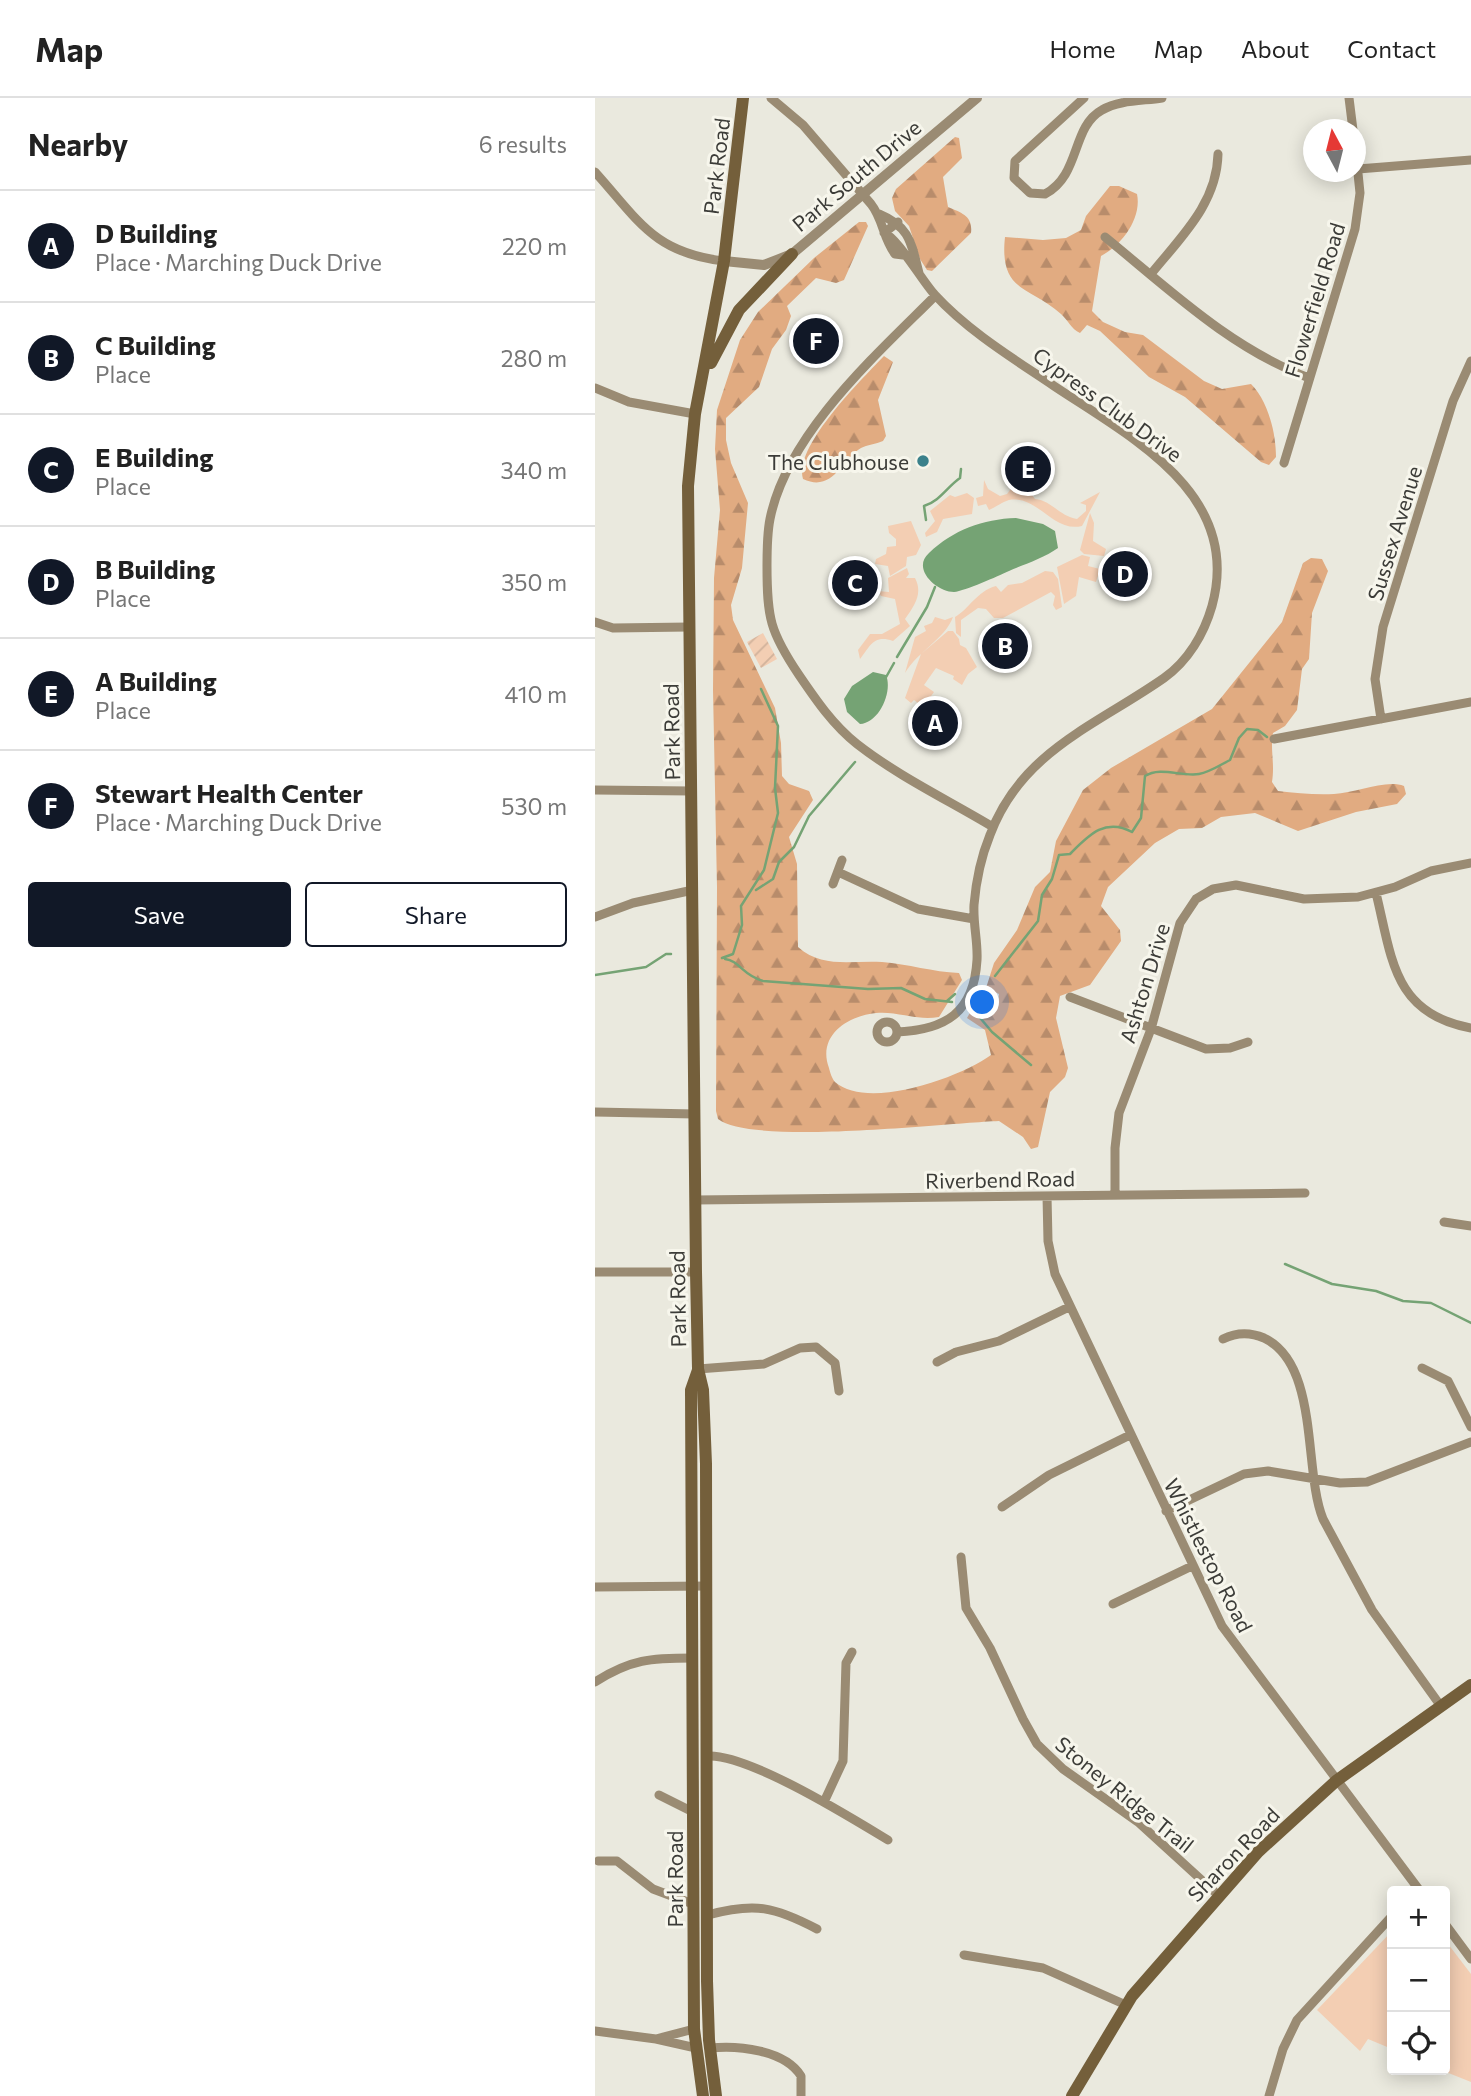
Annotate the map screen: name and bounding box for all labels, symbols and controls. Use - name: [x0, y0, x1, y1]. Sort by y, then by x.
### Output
- text: Map: [35, 28, 103, 69]
- text: Home: [1050, 34, 1116, 63]
- text: Map: [1154, 34, 1203, 63]
- text: About: [1241, 34, 1309, 63]
- text: Contact: [1347, 34, 1436, 63]
- street label: Park South Drive: [787, 114, 925, 236]
- street label: Park Road: [698, 116, 734, 216]
- north arrow: [1303, 119, 1366, 182]
- text: Nearby: [28, 125, 128, 162]
- text: 6 results: [479, 130, 567, 158]
- text: D Building: [95, 217, 217, 248]
- street label: Flowerfield Road: [1279, 219, 1349, 381]
- text: A: [43, 232, 59, 260]
- text: 220 m: [502, 232, 567, 260]
- text: Place · Marching Duck Drive: [95, 248, 382, 276]
- pin: F: [793, 315, 839, 367]
- text: C Building: [95, 329, 216, 360]
- street label: Cypress Club Drive: [1029, 342, 1187, 466]
- text: B: [43, 344, 59, 372]
- text: 280 m: [501, 344, 567, 372]
- text: Place: [95, 360, 151, 388]
- text: E Building: [95, 441, 214, 472]
- pin: E: [1005, 443, 1051, 495]
- place label: The Clubhouse: [768, 449, 909, 474]
- marker: The Clubhouse: [915, 453, 931, 469]
- text: C: [43, 456, 59, 484]
- text: 340 m: [501, 456, 567, 484]
- street label: Sussex Avenue: [1362, 463, 1426, 603]
- text: Place: [95, 472, 151, 500]
- pin: D: [1102, 548, 1148, 600]
- text: B Building: [95, 553, 215, 584]
- pin: C: [832, 557, 878, 609]
- text: D: [43, 568, 59, 596]
- text: 350 m: [501, 568, 567, 596]
- text: Place: [95, 584, 151, 612]
- pin: B: [982, 620, 1028, 672]
- text: A Building: [95, 665, 217, 696]
- text: E: [44, 680, 58, 708]
- text: 410 m: [505, 680, 567, 708]
- street label: Park Road: [658, 683, 684, 781]
- text: Place: [95, 696, 151, 724]
- pin: A: [912, 697, 958, 749]
- text: Stewart Health Center: [95, 777, 363, 808]
- text: F: [44, 792, 58, 820]
- text: 530 m: [501, 792, 567, 820]
- text: Place · Marching Duck Drive: [95, 808, 382, 836]
- button: Save: [28, 882, 291, 947]
- button: Share: [305, 882, 567, 947]
- street label: Ashton Drive: [1114, 920, 1174, 1046]
- your location: [965, 985, 999, 1019]
- street label: Riverbend Road: [925, 1165, 1075, 1193]
- street label: Park Road: [664, 1250, 690, 1348]
- street label: Whistlestop Road: [1159, 1474, 1259, 1636]
- street label: Stoney Ridge Trail: [1051, 1731, 1199, 1857]
- street label: Sharon Road: [1182, 1802, 1284, 1906]
- street label: Park Road: [662, 1831, 687, 1928]
- map controls: [1387, 1886, 1450, 2075]
- button: +: [1387, 1886, 1450, 1949]
- button: −: [1387, 1949, 1450, 2012]
- button: locate: [1387, 2012, 1450, 2075]

